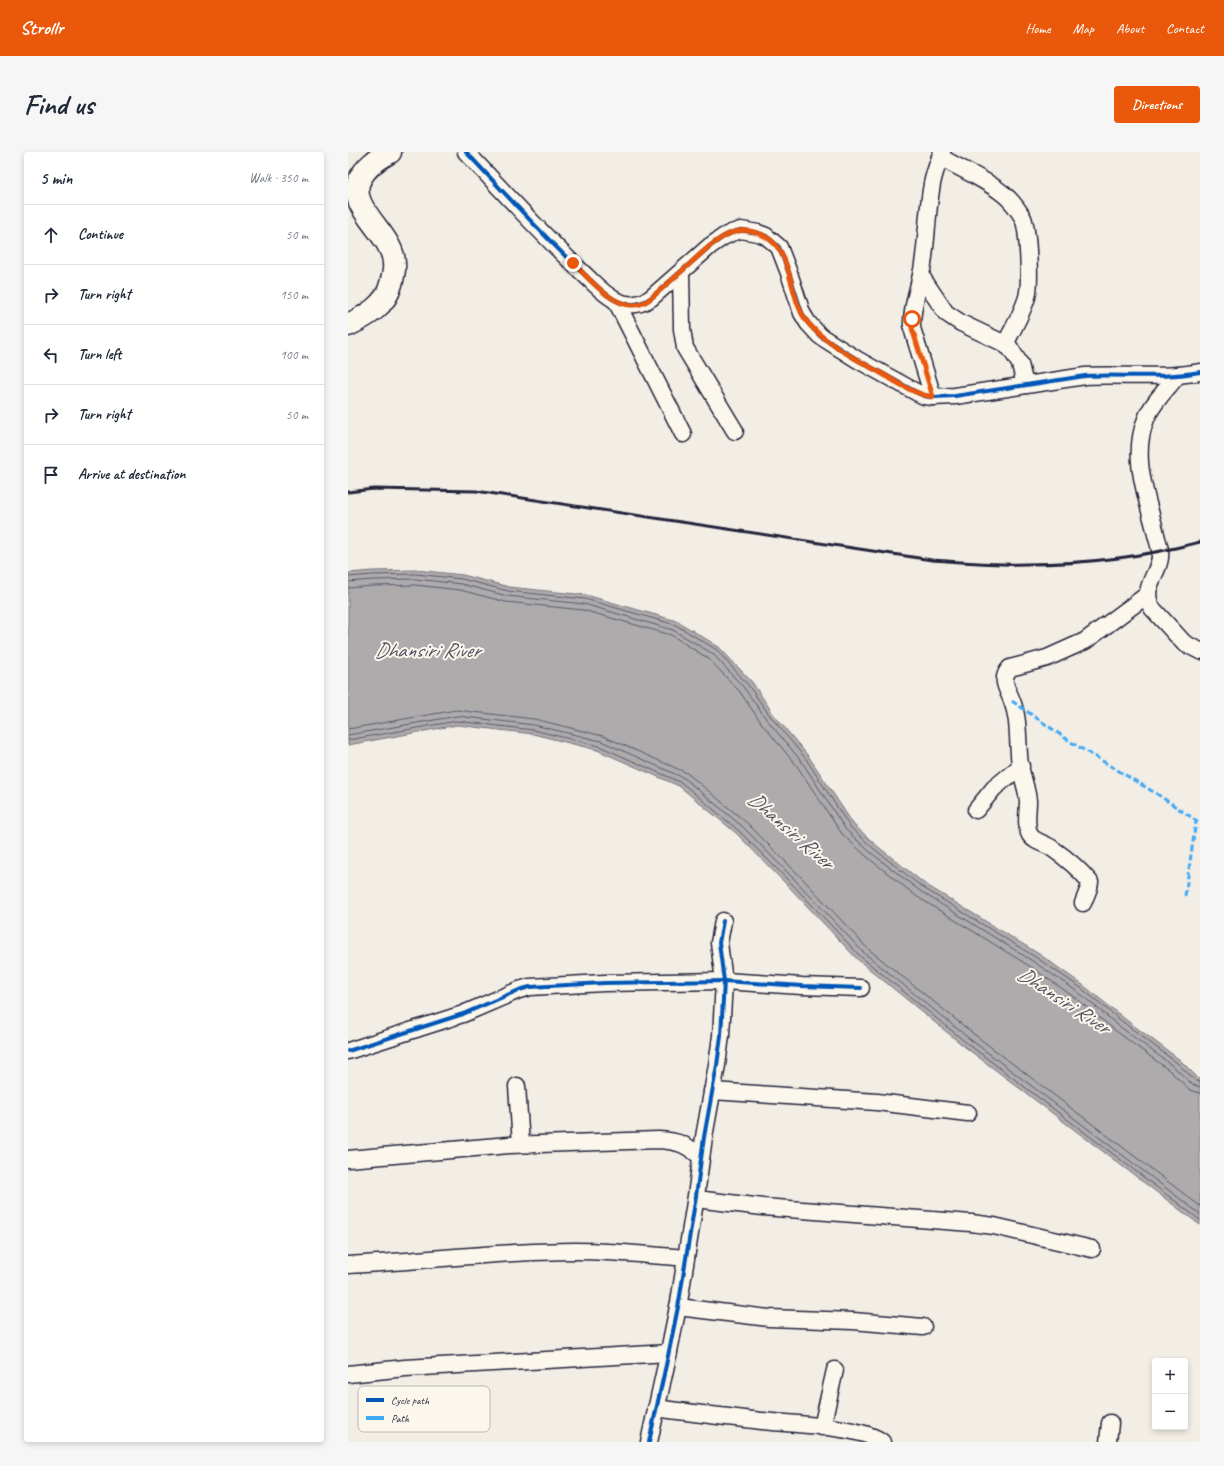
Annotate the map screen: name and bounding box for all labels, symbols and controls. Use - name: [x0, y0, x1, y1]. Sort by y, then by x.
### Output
- text: Strollr: [20, 16, 63, 40]
- text: Home: [1025, 20, 1051, 37]
- text: Map: [1073, 20, 1094, 37]
- text: About: [1116, 20, 1144, 37]
- text: Contact: [1166, 20, 1204, 37]
- button: Directions: [1114, 86, 1200, 123]
- text: Find us: [24, 87, 94, 122]
- text: 5 min: [40, 168, 72, 189]
- text: Walk · 350 m: [249, 170, 308, 186]
- icon: ahead: [40, 224, 62, 246]
- text: Continue: [78, 225, 123, 244]
- text: 50 m: [286, 227, 308, 243]
- route end: [564, 254, 582, 272]
- icon: right: [40, 284, 62, 306]
- text: Turn right: [78, 285, 131, 304]
- text: 150 m: [280, 287, 308, 303]
- route start: [903, 310, 921, 328]
- icon: left: [40, 344, 62, 366]
- text: Turn left: [78, 345, 121, 364]
- text: 100 m: [280, 347, 308, 363]
- icon: right: [40, 404, 62, 426]
- text: Turn right: [78, 405, 131, 424]
- text: 50 m: [286, 407, 308, 423]
- icon: arrive: [40, 464, 62, 486]
- text: Arrive at destination: [78, 465, 185, 484]
- water label: Dhansiri River: [375, 637, 483, 663]
- water label: Dhansiri River: [743, 786, 842, 876]
- water label: Dhansiri River: [1013, 961, 1118, 1041]
- map controls: [1152, 1358, 1188, 1430]
- button: +: [1152, 1358, 1188, 1394]
- legend: [358, 1386, 490, 1432]
- text: Cycle path: [391, 1393, 430, 1407]
- button: −: [1152, 1394, 1188, 1430]
- text: Path: [391, 1411, 410, 1425]

